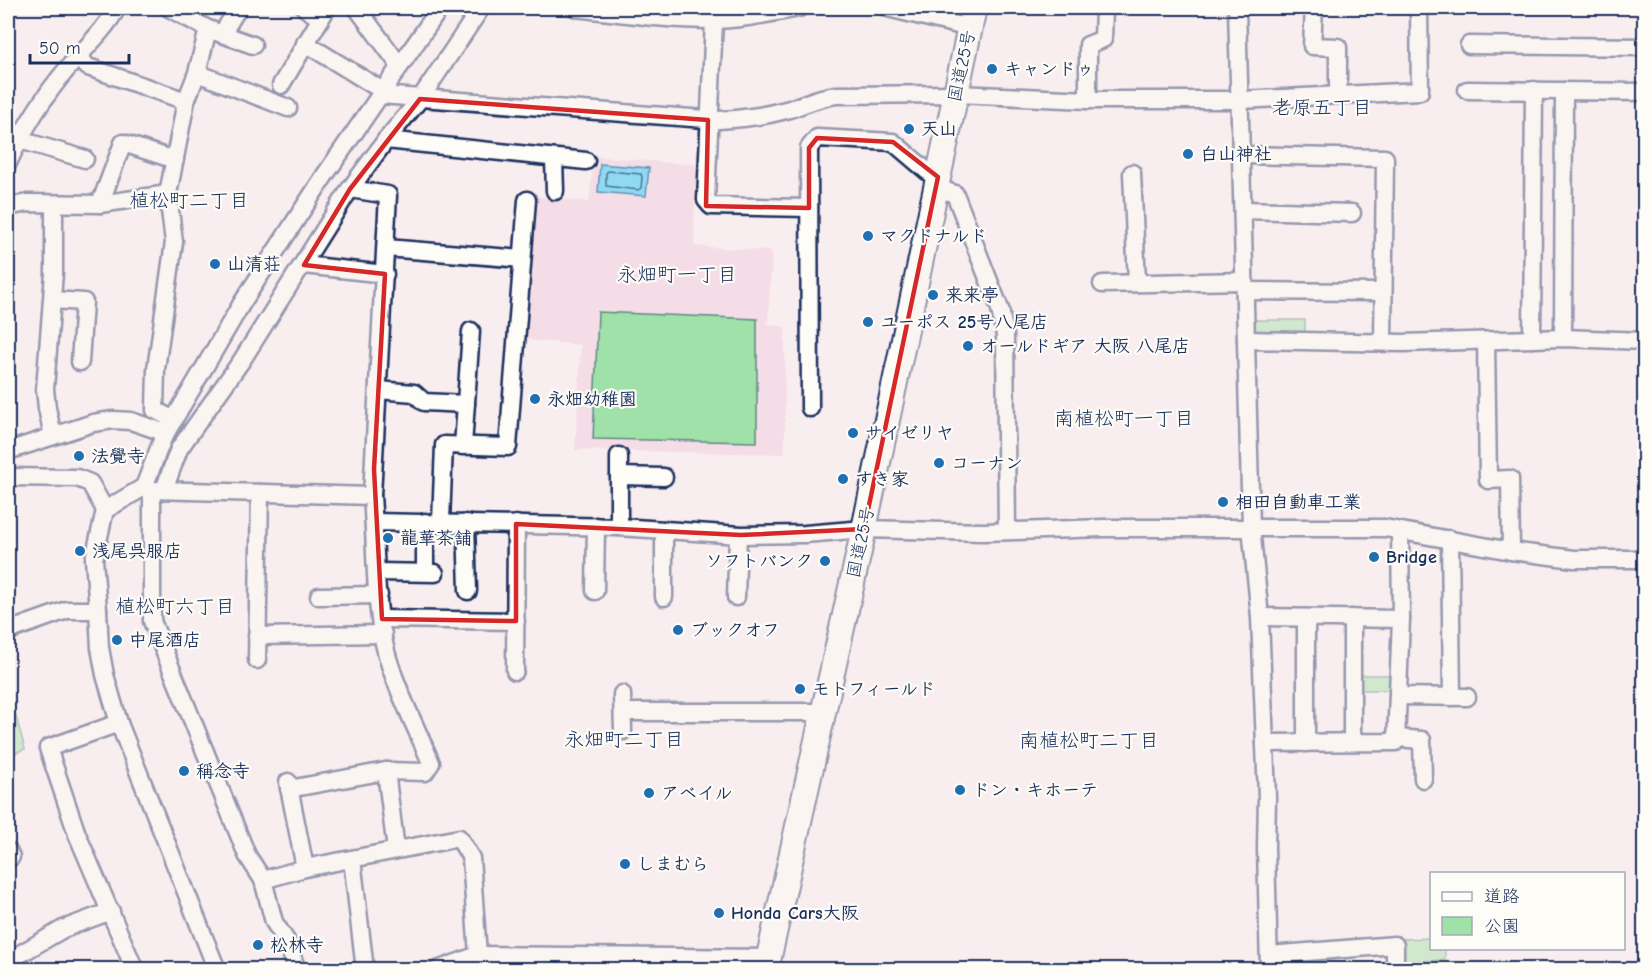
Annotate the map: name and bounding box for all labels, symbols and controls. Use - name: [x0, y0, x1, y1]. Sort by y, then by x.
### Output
- scale bar: [30, 27, 129, 65]
- street label: 国道25号: [944, 28, 980, 104]
- text: 50 m: [39, 38, 81, 59]
- place label: キャンドゥ: [1004, 59, 1094, 80]
- marker: キャンドゥ: [985, 62, 999, 76]
- district label: 老原五丁目: [1272, 96, 1372, 119]
- place label: 天山: [921, 119, 957, 140]
- marker: 天山: [902, 122, 916, 136]
- place label: 白山神社: [1200, 144, 1272, 165]
- marker: 白山神社: [1181, 147, 1195, 161]
- district label: 植松町二丁目: [129, 189, 249, 212]
- place label: マクドナルド: [880, 226, 987, 247]
- marker: マクドナルド: [861, 229, 875, 243]
- place label: 山清荘: [227, 254, 281, 275]
- marker: 山清荘: [208, 257, 222, 271]
- district label: 永畑町一丁目: [617, 263, 737, 286]
- place label: 来来亭: [945, 285, 999, 306]
- marker: 来来亭: [926, 288, 940, 302]
- place label: ユーポス 25号八尾店: [880, 312, 1048, 333]
- marker: ユーポス 25号八尾店: [861, 315, 875, 329]
- place label: オールドギア 大阪 八尾店: [980, 336, 1190, 357]
- marker: オールドギア 大阪 八尾店: [961, 339, 975, 353]
- place label: 永畑幼稚園: [547, 389, 637, 410]
- marker: 永畑幼稚園: [528, 392, 542, 406]
- district label: 南植松町一丁目: [1054, 407, 1194, 430]
- place label: サイゼリヤ: [865, 423, 954, 444]
- marker: サイゼリヤ: [846, 426, 860, 440]
- place label: 法覺寺: [91, 446, 145, 467]
- marker: 法覺寺: [72, 449, 86, 463]
- place label: コーナン: [951, 453, 1023, 474]
- marker: コーナン: [932, 456, 946, 470]
- place label: すき家: [855, 469, 909, 490]
- marker: すき家: [836, 472, 850, 486]
- place label: 相田自動車工業: [1235, 492, 1361, 513]
- marker: 相田自動車工業: [1216, 495, 1230, 509]
- street label: 国道25号: [843, 504, 879, 580]
- place label: 龍華茶舗: [400, 528, 472, 549]
- marker: 龍華茶舗: [381, 531, 395, 545]
- place label: 浅尾呉服店: [92, 541, 182, 562]
- marker: 浅尾呉服店: [73, 544, 87, 558]
- place label: Bridge: [1386, 547, 1437, 568]
- marker: Bridge: [1367, 550, 1381, 564]
- place label: ソフトバンク: [705, 551, 813, 572]
- marker: ソフトバンク: [818, 554, 832, 568]
- district label: 植松町六丁目: [115, 595, 235, 618]
- place label: ブックオフ: [690, 620, 780, 641]
- marker: ブックオフ: [671, 623, 685, 637]
- place label: 中尾酒店: [129, 630, 201, 651]
- marker: 中尾酒店: [110, 633, 124, 647]
- place label: モトフィールド: [812, 679, 936, 700]
- marker: モトフィールド: [793, 682, 807, 696]
- district label: 永畑町二丁目: [564, 728, 684, 751]
- district label: 南植松町二丁目: [1019, 729, 1159, 752]
- place label: 稱念寺: [196, 761, 250, 782]
- marker: 稱念寺: [177, 764, 191, 778]
- place label: ドン・キホーテ: [972, 780, 1098, 801]
- place label: アベイル: [661, 783, 732, 804]
- marker: ドン・キホーテ: [953, 783, 967, 797]
- marker: アベイル: [642, 786, 656, 800]
- place label: しまむら: [637, 854, 709, 875]
- marker: しまむら: [618, 857, 632, 871]
- legend: [1430, 872, 1625, 950]
- text: 道路: [1484, 886, 1520, 907]
- place label: Honda Cars大阪: [731, 903, 859, 924]
- marker: Honda Cars大阪: [712, 906, 726, 920]
- text: 公園: [1484, 916, 1520, 937]
- place label: 松林寺: [270, 935, 324, 956]
- marker: 松林寺: [251, 938, 265, 952]

